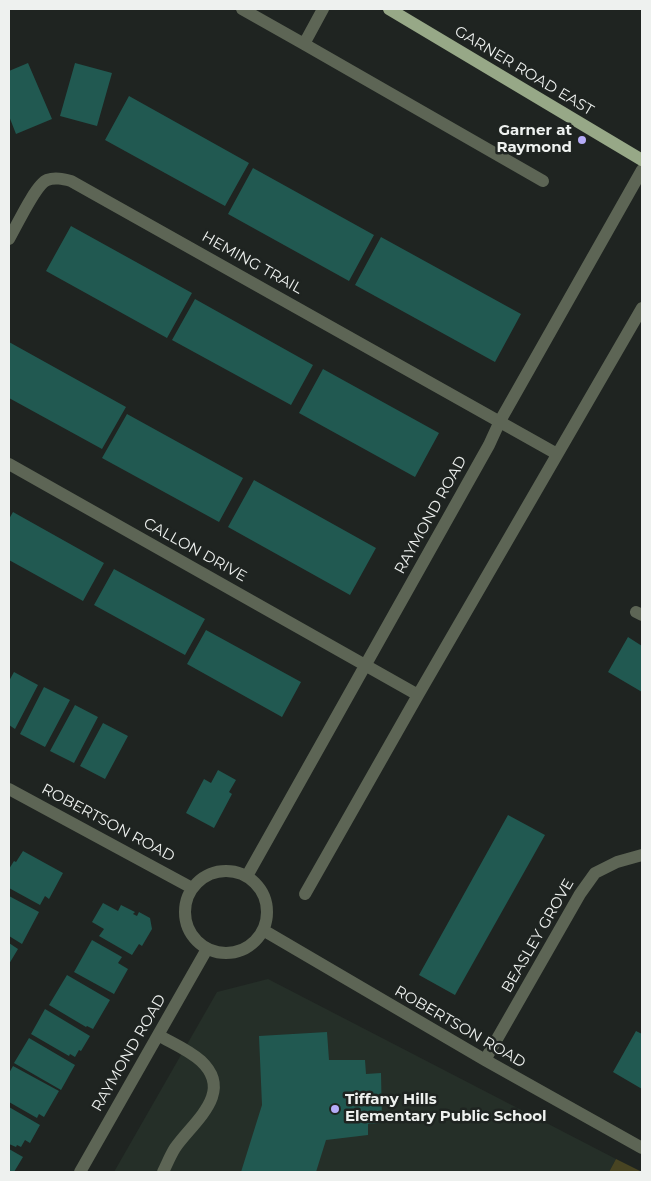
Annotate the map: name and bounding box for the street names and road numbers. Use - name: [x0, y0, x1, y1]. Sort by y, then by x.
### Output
- street label: GARNER ROAD EAST: [451, 22, 597, 120]
- street label: HEMING TRAIL: [198, 228, 306, 298]
- street label: RAYMOND ROAD: [391, 453, 471, 577]
- street label: CALLON DRIVE: [140, 514, 250, 586]
- street label: ROBERTSON ROAD: [38, 780, 178, 866]
- street label: BEASLEY GROVE: [498, 876, 578, 996]
- street label: ROBERTSON ROAD: [391, 982, 529, 1072]
- street label: RAYMOND ROAD: [88, 991, 170, 1115]

